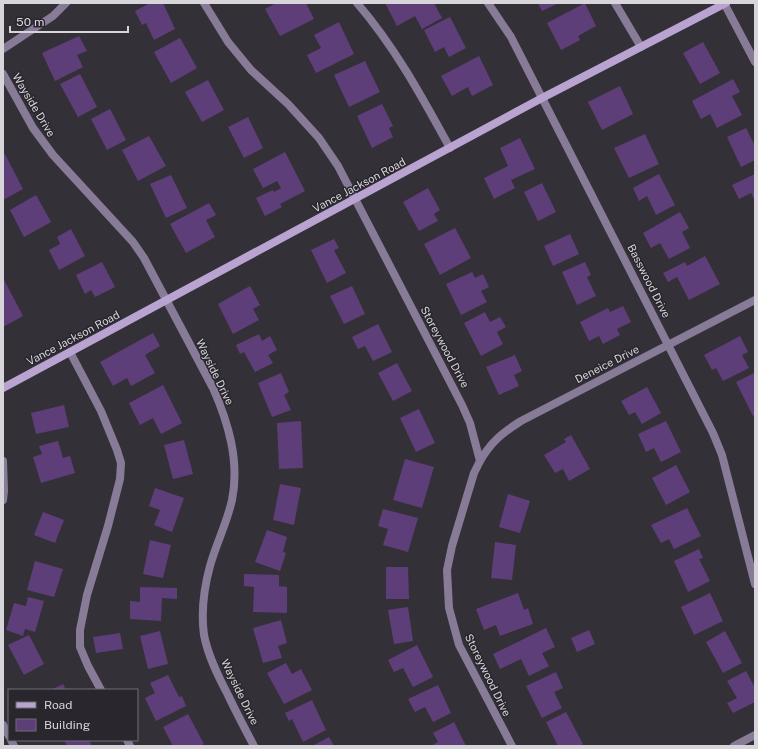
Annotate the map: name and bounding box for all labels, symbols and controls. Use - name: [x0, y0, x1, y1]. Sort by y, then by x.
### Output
- scale bar: [10, 8, 128, 34]
- text: 50 m: [16, 15, 44, 29]
- street label: Wayside Drive: [10, 71, 58, 139]
- street label: Vance Jackson Road: [311, 155, 407, 215]
- street label: Basswood Drive: [625, 242, 673, 320]
- street label: Storeywood Drive: [418, 304, 472, 390]
- street label: Vance Jackson Road: [25, 308, 121, 368]
- street label: Wayside Drive: [194, 337, 236, 407]
- street label: Deneice Drive: [573, 343, 641, 385]
- street label: Storeywood Drive: [463, 632, 513, 718]
- street label: Wayside Drive: [219, 657, 261, 727]
- legend: [8, 689, 138, 741]
- text: Road: [44, 698, 72, 712]
- text: Building: [44, 718, 90, 732]

